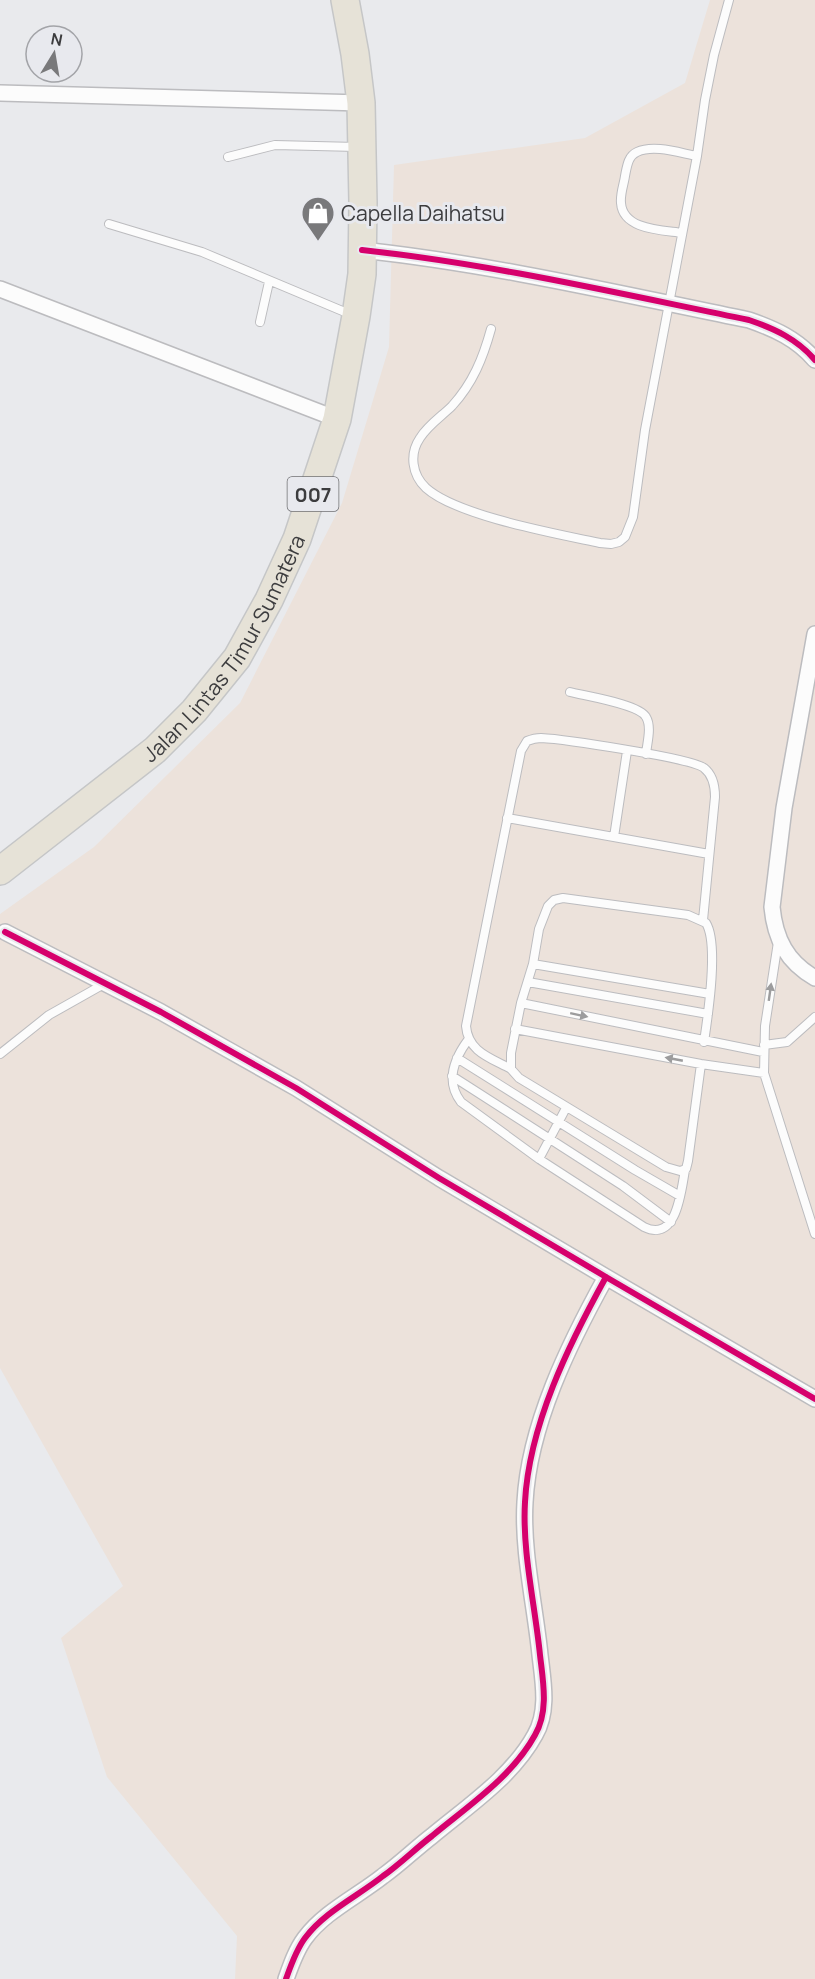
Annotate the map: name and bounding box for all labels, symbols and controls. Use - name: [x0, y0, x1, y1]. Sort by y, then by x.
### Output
- north arrow: [24, 24, 84, 84]
- text: N: [49, 27, 65, 51]
- shop icon: Capella Daihatsu: [300, 195, 336, 242]
- place label: Capella Daihatsu: [341, 199, 505, 227]
- road number: 007: [288, 477, 338, 511]
- street label: Jalan Lintas Timur Sumatera: [137, 530, 311, 768]
- one-way arrow: [765, 982, 774, 1001]
- one-way arrow: [569, 1011, 588, 1021]
- one-way arrow: [664, 1054, 683, 1063]

